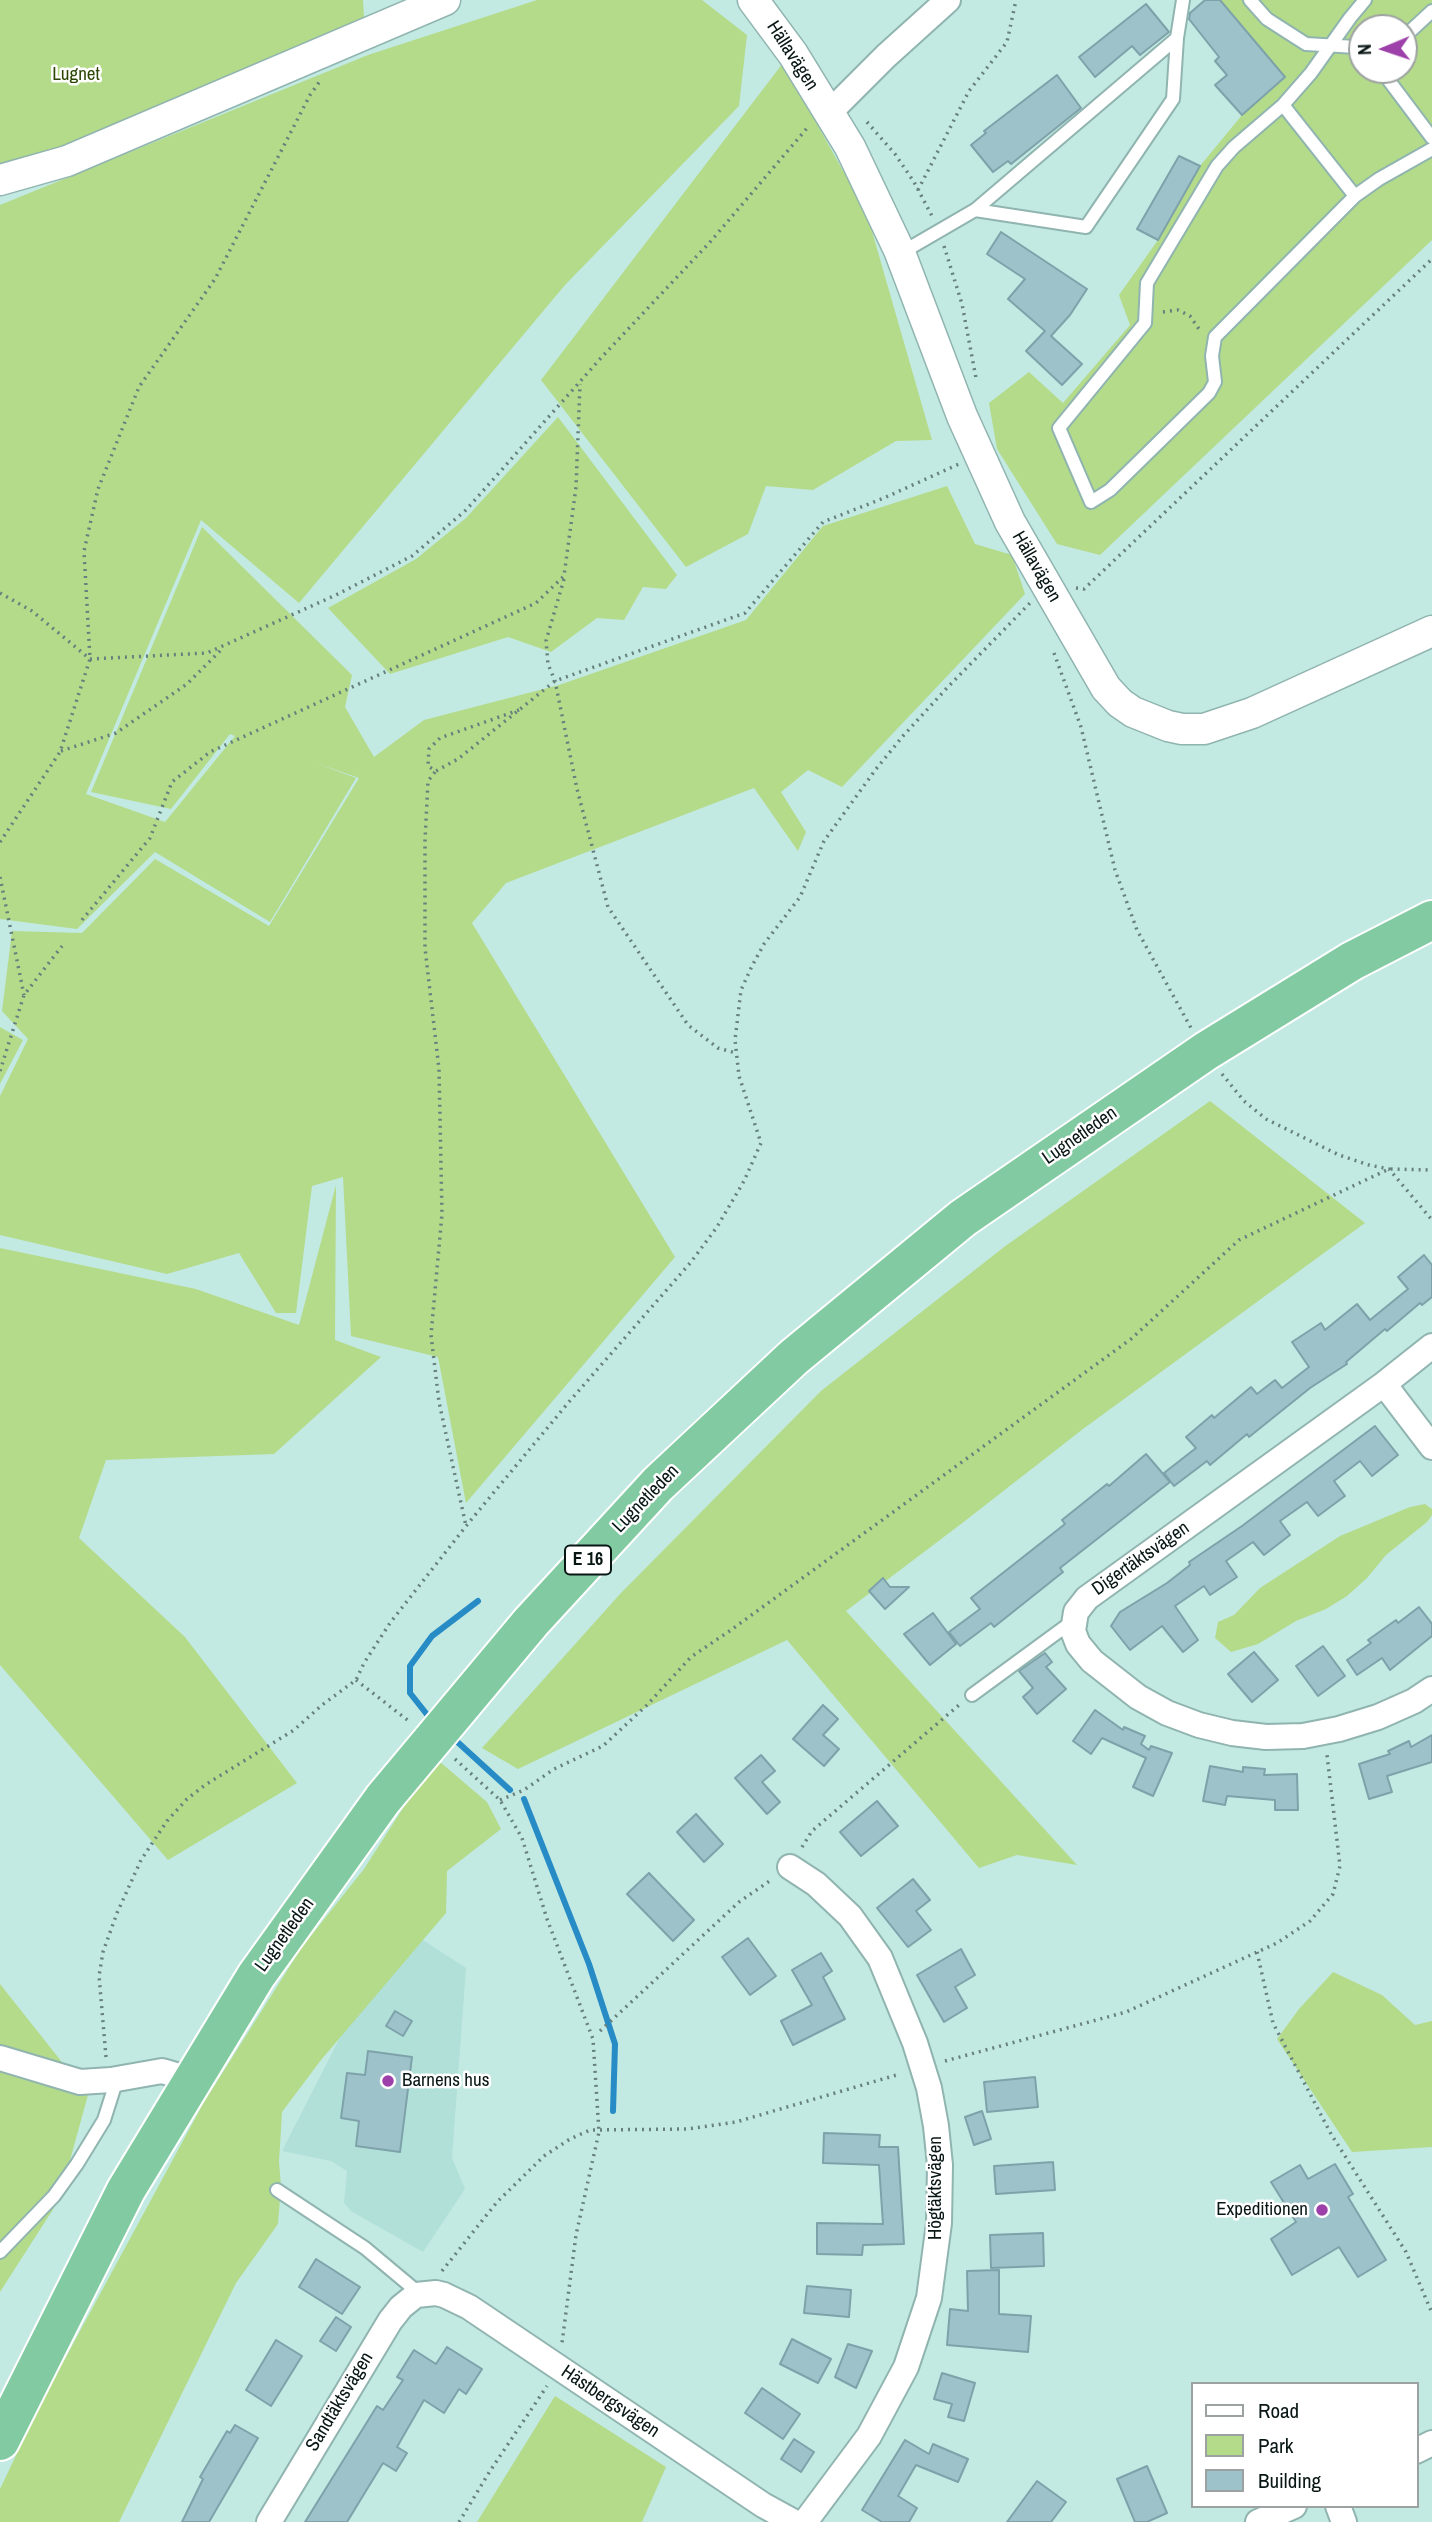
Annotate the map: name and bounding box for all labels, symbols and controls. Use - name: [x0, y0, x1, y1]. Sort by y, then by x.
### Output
- north arrow: [1348, 14, 1418, 84]
- street label: Hällavägen: [761, 17, 823, 95]
- text: N: [1351, 44, 1377, 56]
- park label: Lugnet: [52, 64, 100, 86]
- street label: Hällavägen: [1007, 528, 1065, 606]
- street label: Lugnetleden: [1038, 1102, 1122, 1170]
- street label: Lugnetleden: [608, 1460, 684, 1538]
- street label: Digertäktsvägen: [1088, 1517, 1194, 1601]
- road number: E 16: [565, 1546, 611, 1574]
- street label: Lugnetleden: [251, 1894, 319, 1976]
- place label: Barnens hus: [402, 2070, 489, 2092]
- marker: Barnens hus: [380, 2073, 396, 2089]
- street label: Högtäktsvägen: [925, 2136, 947, 2240]
- place label: Expeditionen: [1216, 2199, 1308, 2221]
- marker: Expeditionen: [1314, 2202, 1330, 2218]
- street label: Sandtäktsvägen: [301, 2348, 379, 2456]
- street label: Hästbergsvägen: [557, 2361, 663, 2443]
- legend: [1190, 2382, 1418, 2508]
- text: Road: [1258, 2396, 1299, 2425]
- text: Park: [1258, 2431, 1293, 2460]
- text: Building: [1258, 2466, 1321, 2495]

